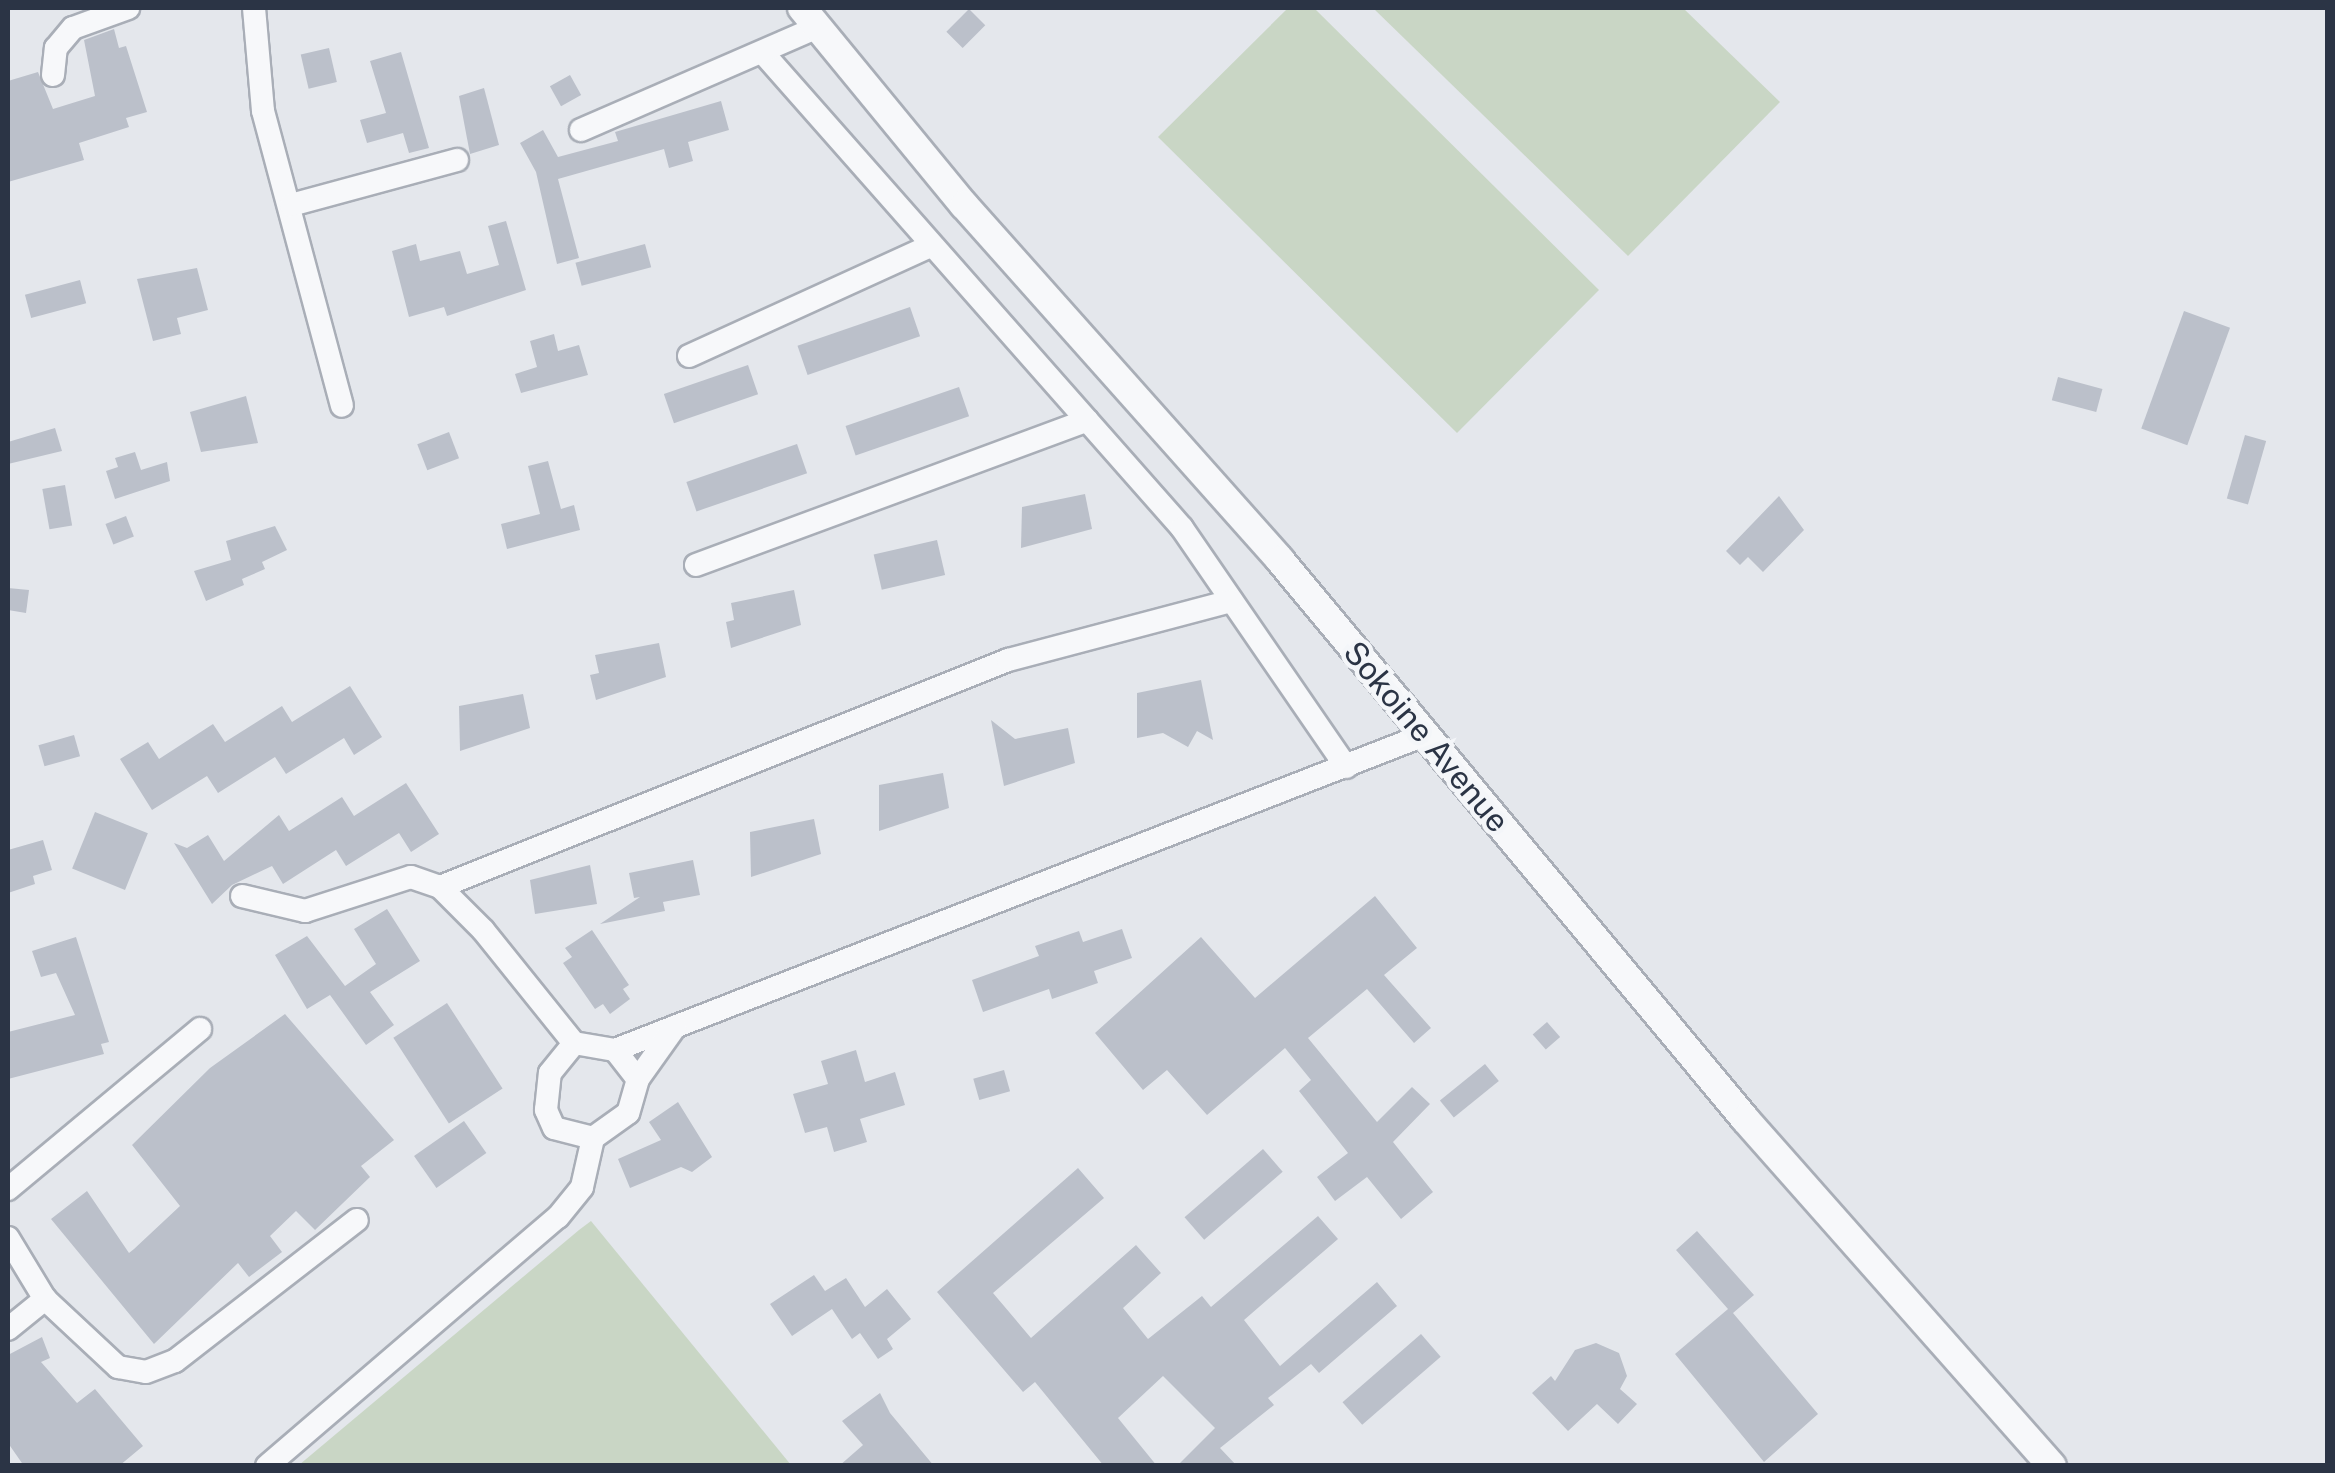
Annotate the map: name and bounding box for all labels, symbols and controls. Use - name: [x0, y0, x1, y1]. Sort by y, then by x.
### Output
- street label: Sokoine Avenue: [1335, 634, 1517, 840]

